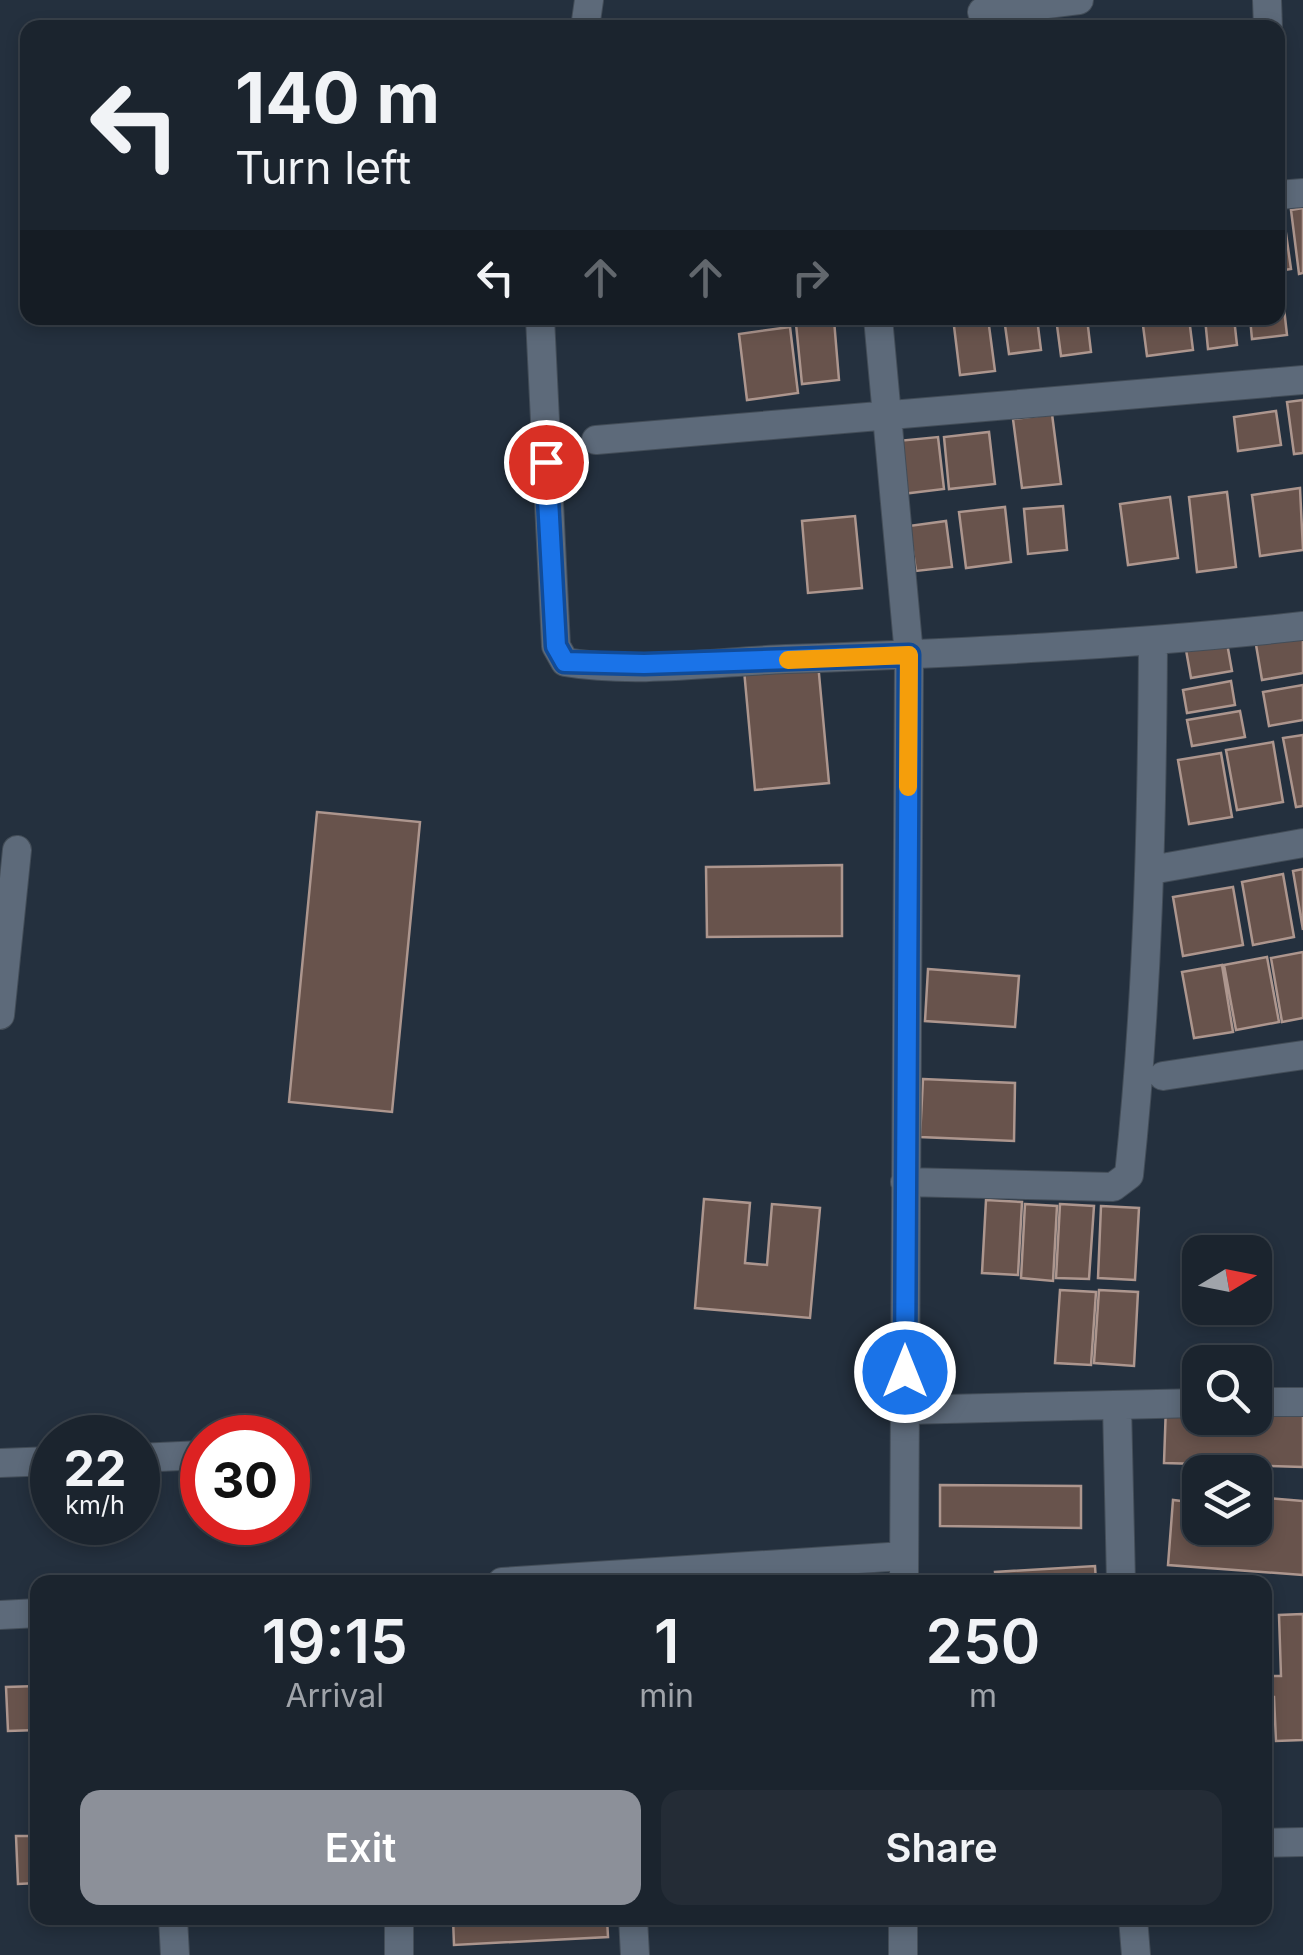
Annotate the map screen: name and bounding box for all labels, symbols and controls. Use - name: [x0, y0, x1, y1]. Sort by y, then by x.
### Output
- text: 140 m: [235, 55, 440, 140]
- icon: left: [70, 60, 200, 190]
- text: Turn left: [235, 140, 411, 195]
- icon: left: [468, 250, 523, 305]
- icon: ahead: [573, 250, 628, 305]
- icon: ahead: [678, 250, 733, 305]
- icon: right: [783, 250, 838, 305]
- pin: [504, 420, 589, 505]
- icon: arrive: [519, 435, 574, 490]
- north arrow: [1182, 1235, 1272, 1325]
- map controls: [1182, 1235, 1272, 1545]
- position arrow: [853, 1320, 957, 1424]
- button: search: [1182, 1345, 1272, 1435]
- speed limit sign: 30: [180, 1415, 310, 1545]
- text: 22: [64, 1438, 127, 1498]
- button: layers: [1182, 1455, 1272, 1545]
- text: km/h: [65, 1490, 125, 1520]
- text: 19:15: [262, 1605, 408, 1677]
- text: 1: [654, 1605, 679, 1677]
- text: 250: [926, 1605, 1040, 1677]
- text: Arrival: [285, 1676, 384, 1715]
- text: min: [639, 1676, 694, 1715]
- text: m: [969, 1676, 997, 1715]
- button: Exit: [80, 1790, 641, 1905]
- button: Share: [661, 1790, 1222, 1905]

